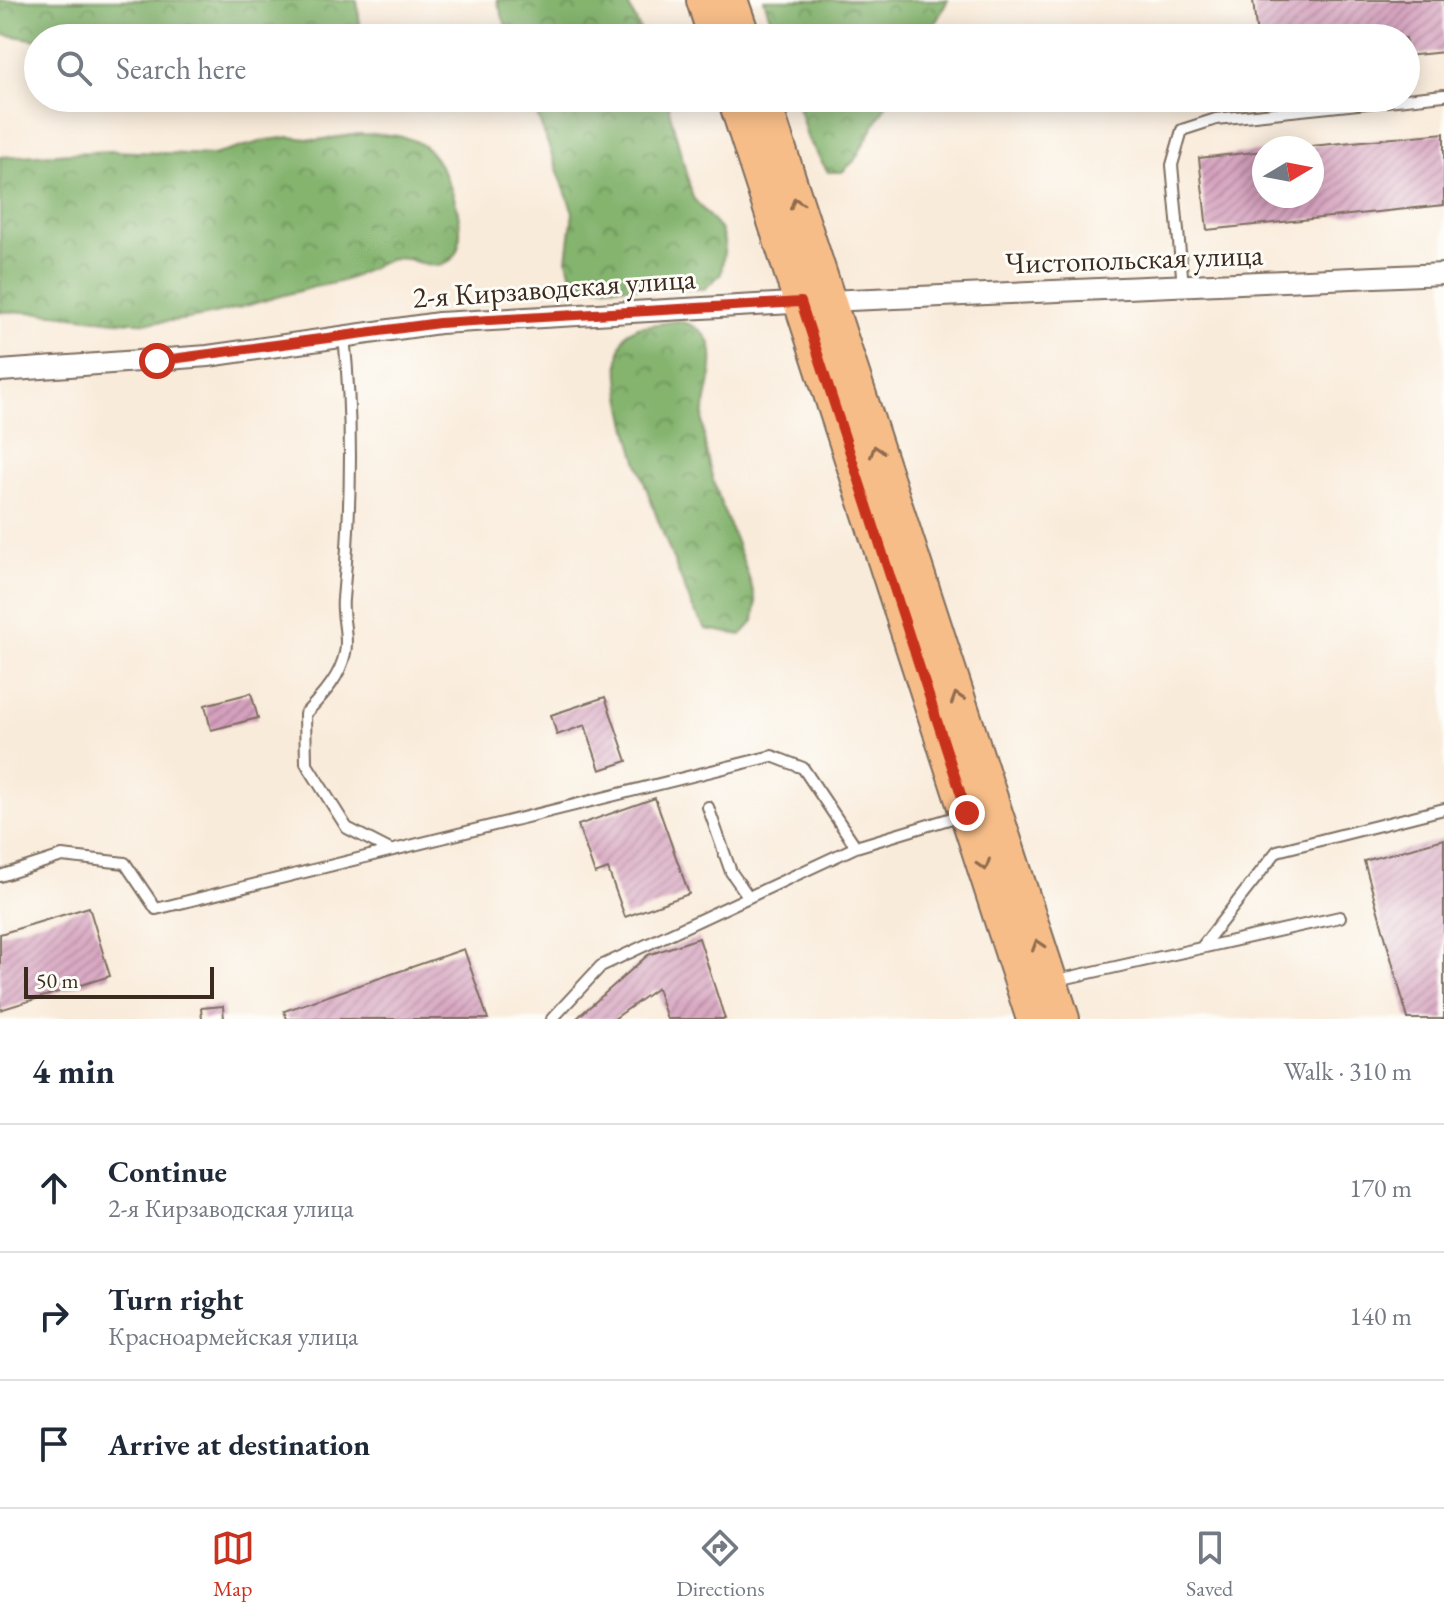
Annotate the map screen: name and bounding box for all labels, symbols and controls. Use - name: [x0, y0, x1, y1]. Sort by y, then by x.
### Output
- search box: [24, 24, 1420, 112]
- icon: search: [52, 46, 96, 90]
- text: Search here: [116, 49, 246, 88]
- north arrow: [1252, 136, 1324, 208]
- one-way arrow: [789, 197, 805, 211]
- street label: Чистопольская улица: [1004, 235, 1264, 282]
- street label: 2-я Кирзаводская улица: [411, 258, 697, 317]
- route start: [139, 343, 175, 379]
- one-way arrow: [870, 444, 886, 458]
- one-way arrow: [950, 691, 966, 705]
- route end: [949, 795, 985, 831]
- one-way arrow: [975, 857, 991, 871]
- one-way arrow: [1031, 939, 1047, 953]
- scale bar: [24, 963, 214, 999]
- text: 50 m: [36, 966, 79, 995]
- text: 4 min: [32, 1049, 115, 1093]
- text: Walk · 310 m: [1284, 1054, 1412, 1088]
- text: Continue: [108, 1152, 227, 1191]
- icon: ahead: [32, 1166, 76, 1210]
- text: 170 m: [1349, 1171, 1412, 1205]
- text: 2-я Кирзаводская улица: [108, 1191, 354, 1225]
- text: Turn right: [108, 1280, 244, 1319]
- icon: right: [32, 1294, 76, 1338]
- text: 140 m: [1349, 1299, 1412, 1333]
- text: Красноармейская улица: [108, 1319, 358, 1353]
- icon: arrive: [32, 1422, 76, 1466]
- text: Arrive at destination: [108, 1425, 370, 1464]
- tab: Map: [211, 1526, 255, 1603]
- tab: Directions: [676, 1526, 765, 1603]
- tab: Saved: [1186, 1526, 1233, 1603]

